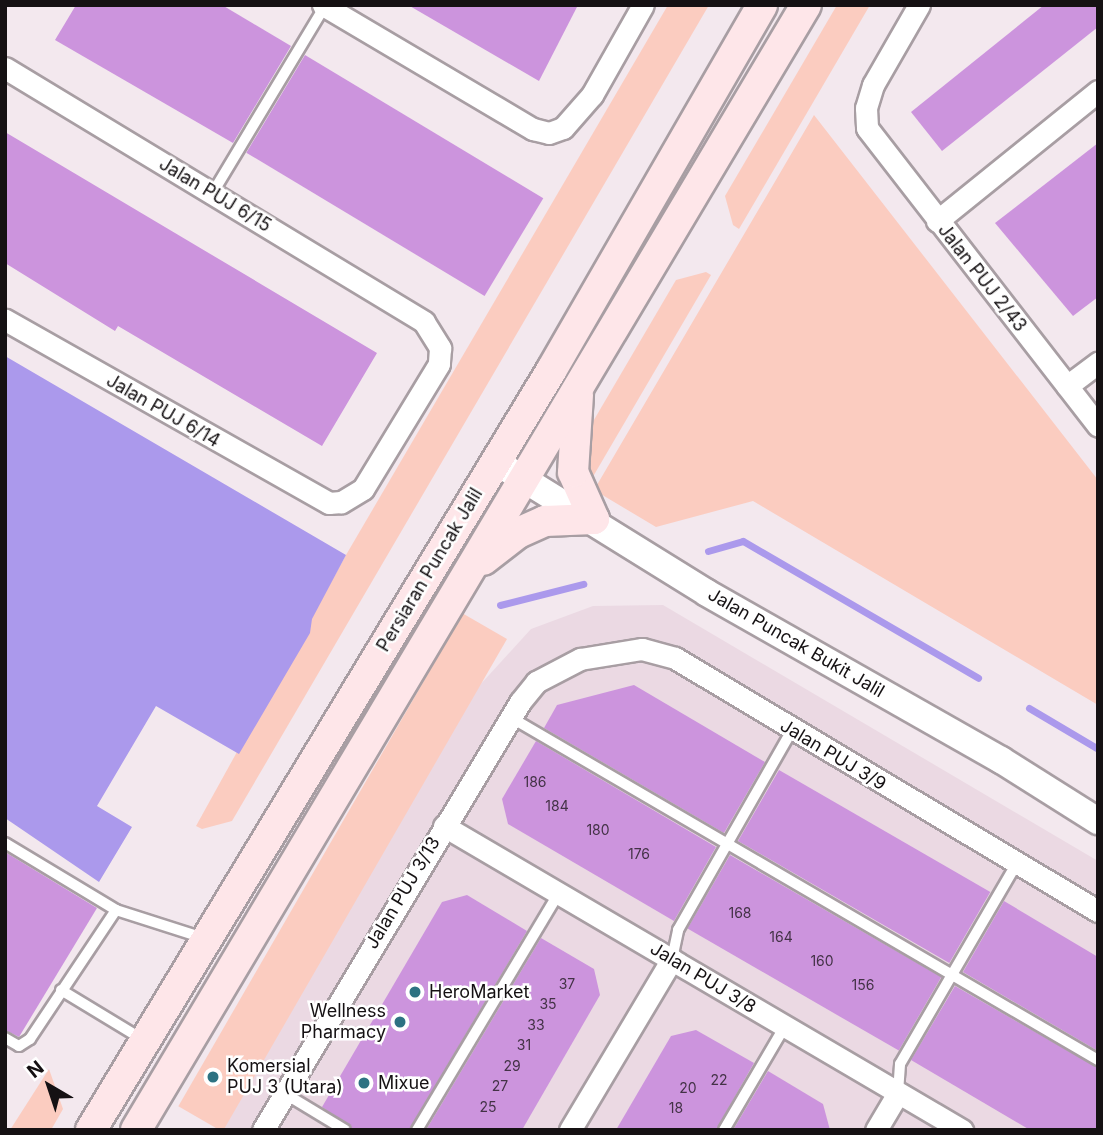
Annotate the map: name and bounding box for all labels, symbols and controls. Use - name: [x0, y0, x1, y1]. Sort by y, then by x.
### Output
- street label: Jalan PUJ 6/15: [155, 153, 275, 237]
- street label: Jalan PUJ 2/43: [933, 220, 1031, 336]
- street label: Jalan PUJ 6/14: [102, 370, 224, 452]
- street label: Persiaran Puncak Jalil: [373, 484, 487, 656]
- street label: Jalan Puncak Bukit Jalil: [704, 584, 888, 702]
- street label: Jalan PUJ 3/9: [776, 715, 890, 795]
- house number: 186: [523, 774, 547, 790]
- house number: 184: [545, 798, 569, 814]
- house number: 180: [586, 822, 610, 838]
- street label: Jalan PUJ 3/13: [361, 833, 445, 953]
- house number: 176: [628, 846, 650, 862]
- house number: 168: [728, 905, 752, 921]
- house number: 164: [769, 929, 793, 945]
- street label: Jalan PUJ 3/8: [646, 938, 760, 1018]
- house number: 160: [810, 953, 834, 969]
- house number: 37: [559, 976, 575, 992]
- house number: 156: [852, 977, 874, 993]
- place label: HeroMarket: [429, 981, 529, 1003]
- marker: HeroMarket: [407, 984, 423, 1000]
- house number: 35: [539, 996, 557, 1012]
- place label: Wellness Pharmacy: [301, 1001, 386, 1044]
- marker: Wellness Pharmacy: [392, 1014, 408, 1030]
- house number: 33: [527, 1017, 545, 1033]
- house number: 31: [517, 1037, 531, 1053]
- north arrow: [14, 1051, 84, 1121]
- text: N: [23, 1056, 48, 1083]
- place label: Komersial PUJ 3 (Utara): [227, 1056, 343, 1098]
- house number: 29: [503, 1058, 521, 1074]
- marker: Komersial PUJ 3 (Utara): [205, 1069, 221, 1085]
- place label: Mixue: [378, 1072, 430, 1094]
- house number: 22: [710, 1072, 728, 1088]
- marker: Mixue: [356, 1075, 372, 1091]
- house number: 27: [492, 1078, 508, 1094]
- house number: 20: [679, 1080, 697, 1096]
- house number: 25: [479, 1099, 497, 1115]
- house number: 18: [669, 1100, 683, 1116]

